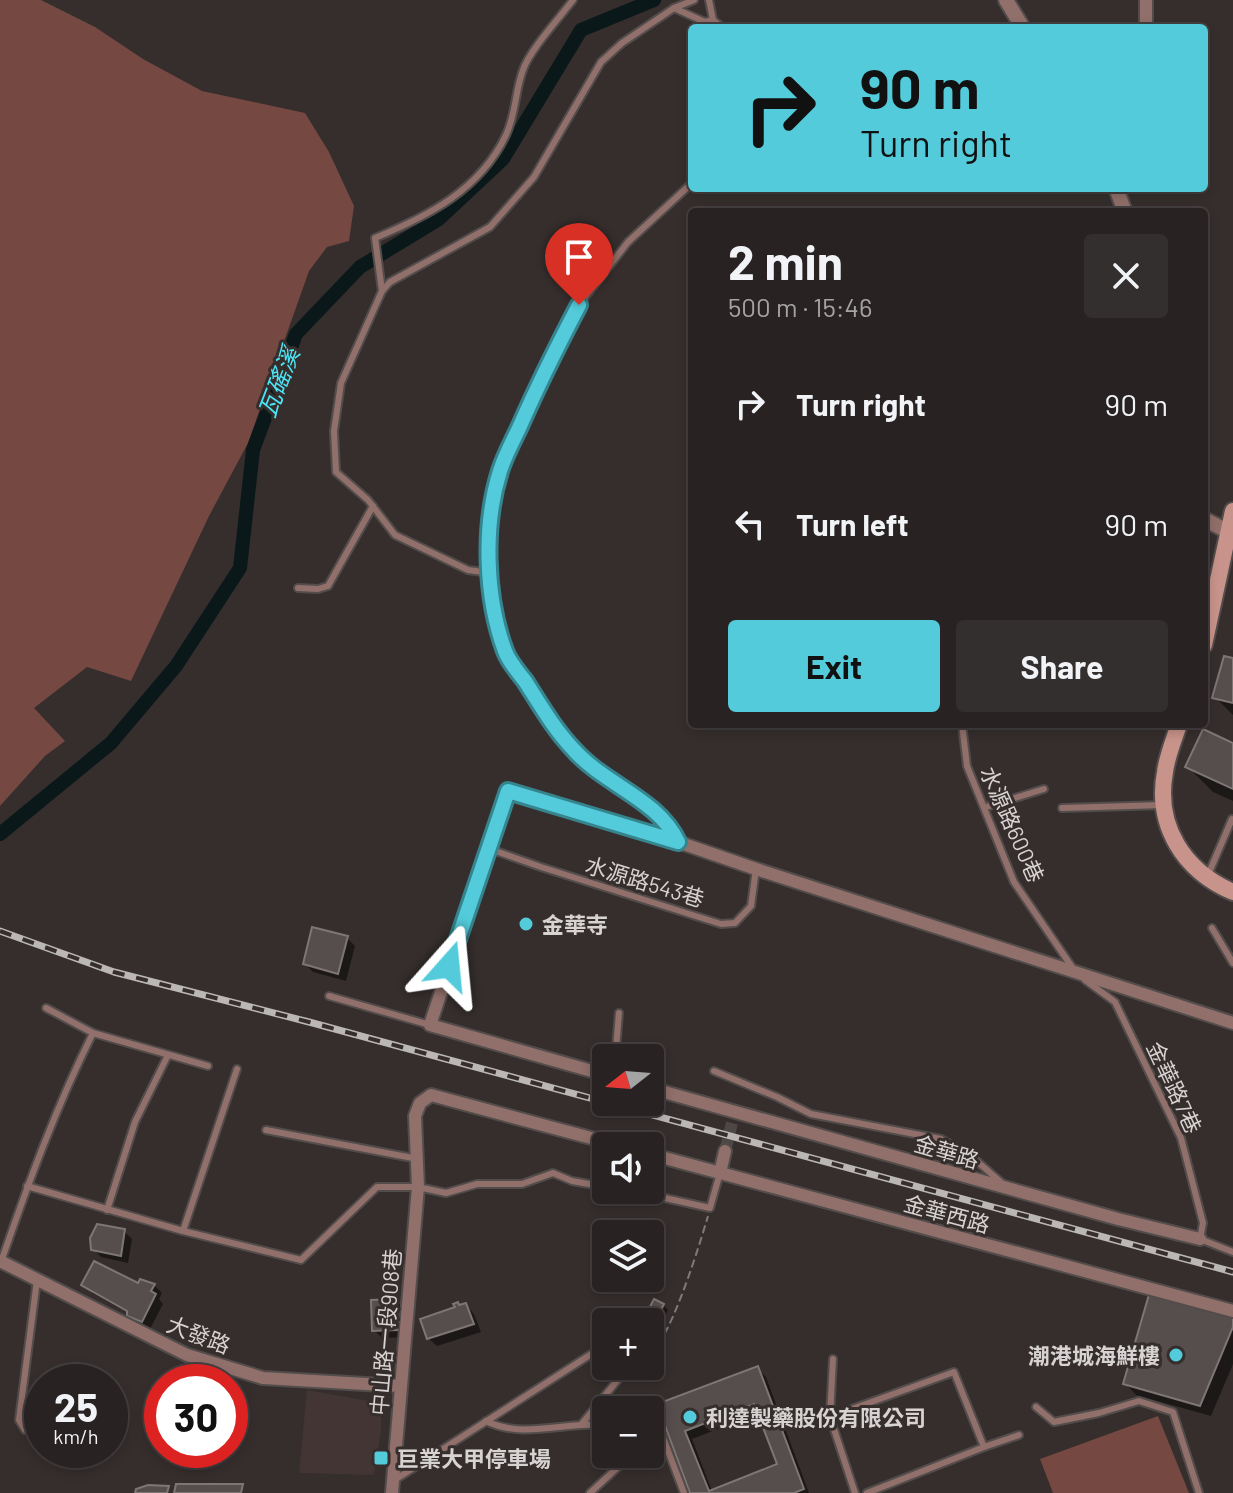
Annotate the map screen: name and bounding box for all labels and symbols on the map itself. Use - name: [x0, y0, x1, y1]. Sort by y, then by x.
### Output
- pin: [545, 223, 613, 305]
- water label: 瓦磘溪: [252, 340, 306, 421]
- street label: 水源路600巷: [976, 762, 1050, 886]
- street label: 水源路543巷: [582, 851, 708, 911]
- place label: 金華寺: [542, 911, 608, 937]
- marker: 金華寺: [517, 915, 535, 933]
- position arrow: [407, 924, 491, 1008]
- street label: 金華路7巷: [1142, 1037, 1208, 1137]
- north arrow: [592, 1044, 664, 1116]
- street label: 金華路: [912, 1129, 982, 1173]
- street label: 金華西路: [901, 1189, 993, 1237]
- street label: 中山路一段908巷: [365, 1248, 405, 1416]
- street label: 大發路: [164, 1310, 234, 1358]
- place label: 潮港城海鮮樓: [1028, 1342, 1160, 1368]
- marker: 潮港城海鮮樓: [1167, 1346, 1185, 1364]
- speed limit sign: 30: [144, 1364, 248, 1468]
- place label: 利達製藥股份有限公司: [706, 1404, 926, 1430]
- marker: 利達製藥股份有限公司: [681, 1408, 699, 1426]
- place label: 巨業大甲停車場: [397, 1445, 551, 1471]
- marker: 巨業大甲停車場: [372, 1449, 390, 1467]

